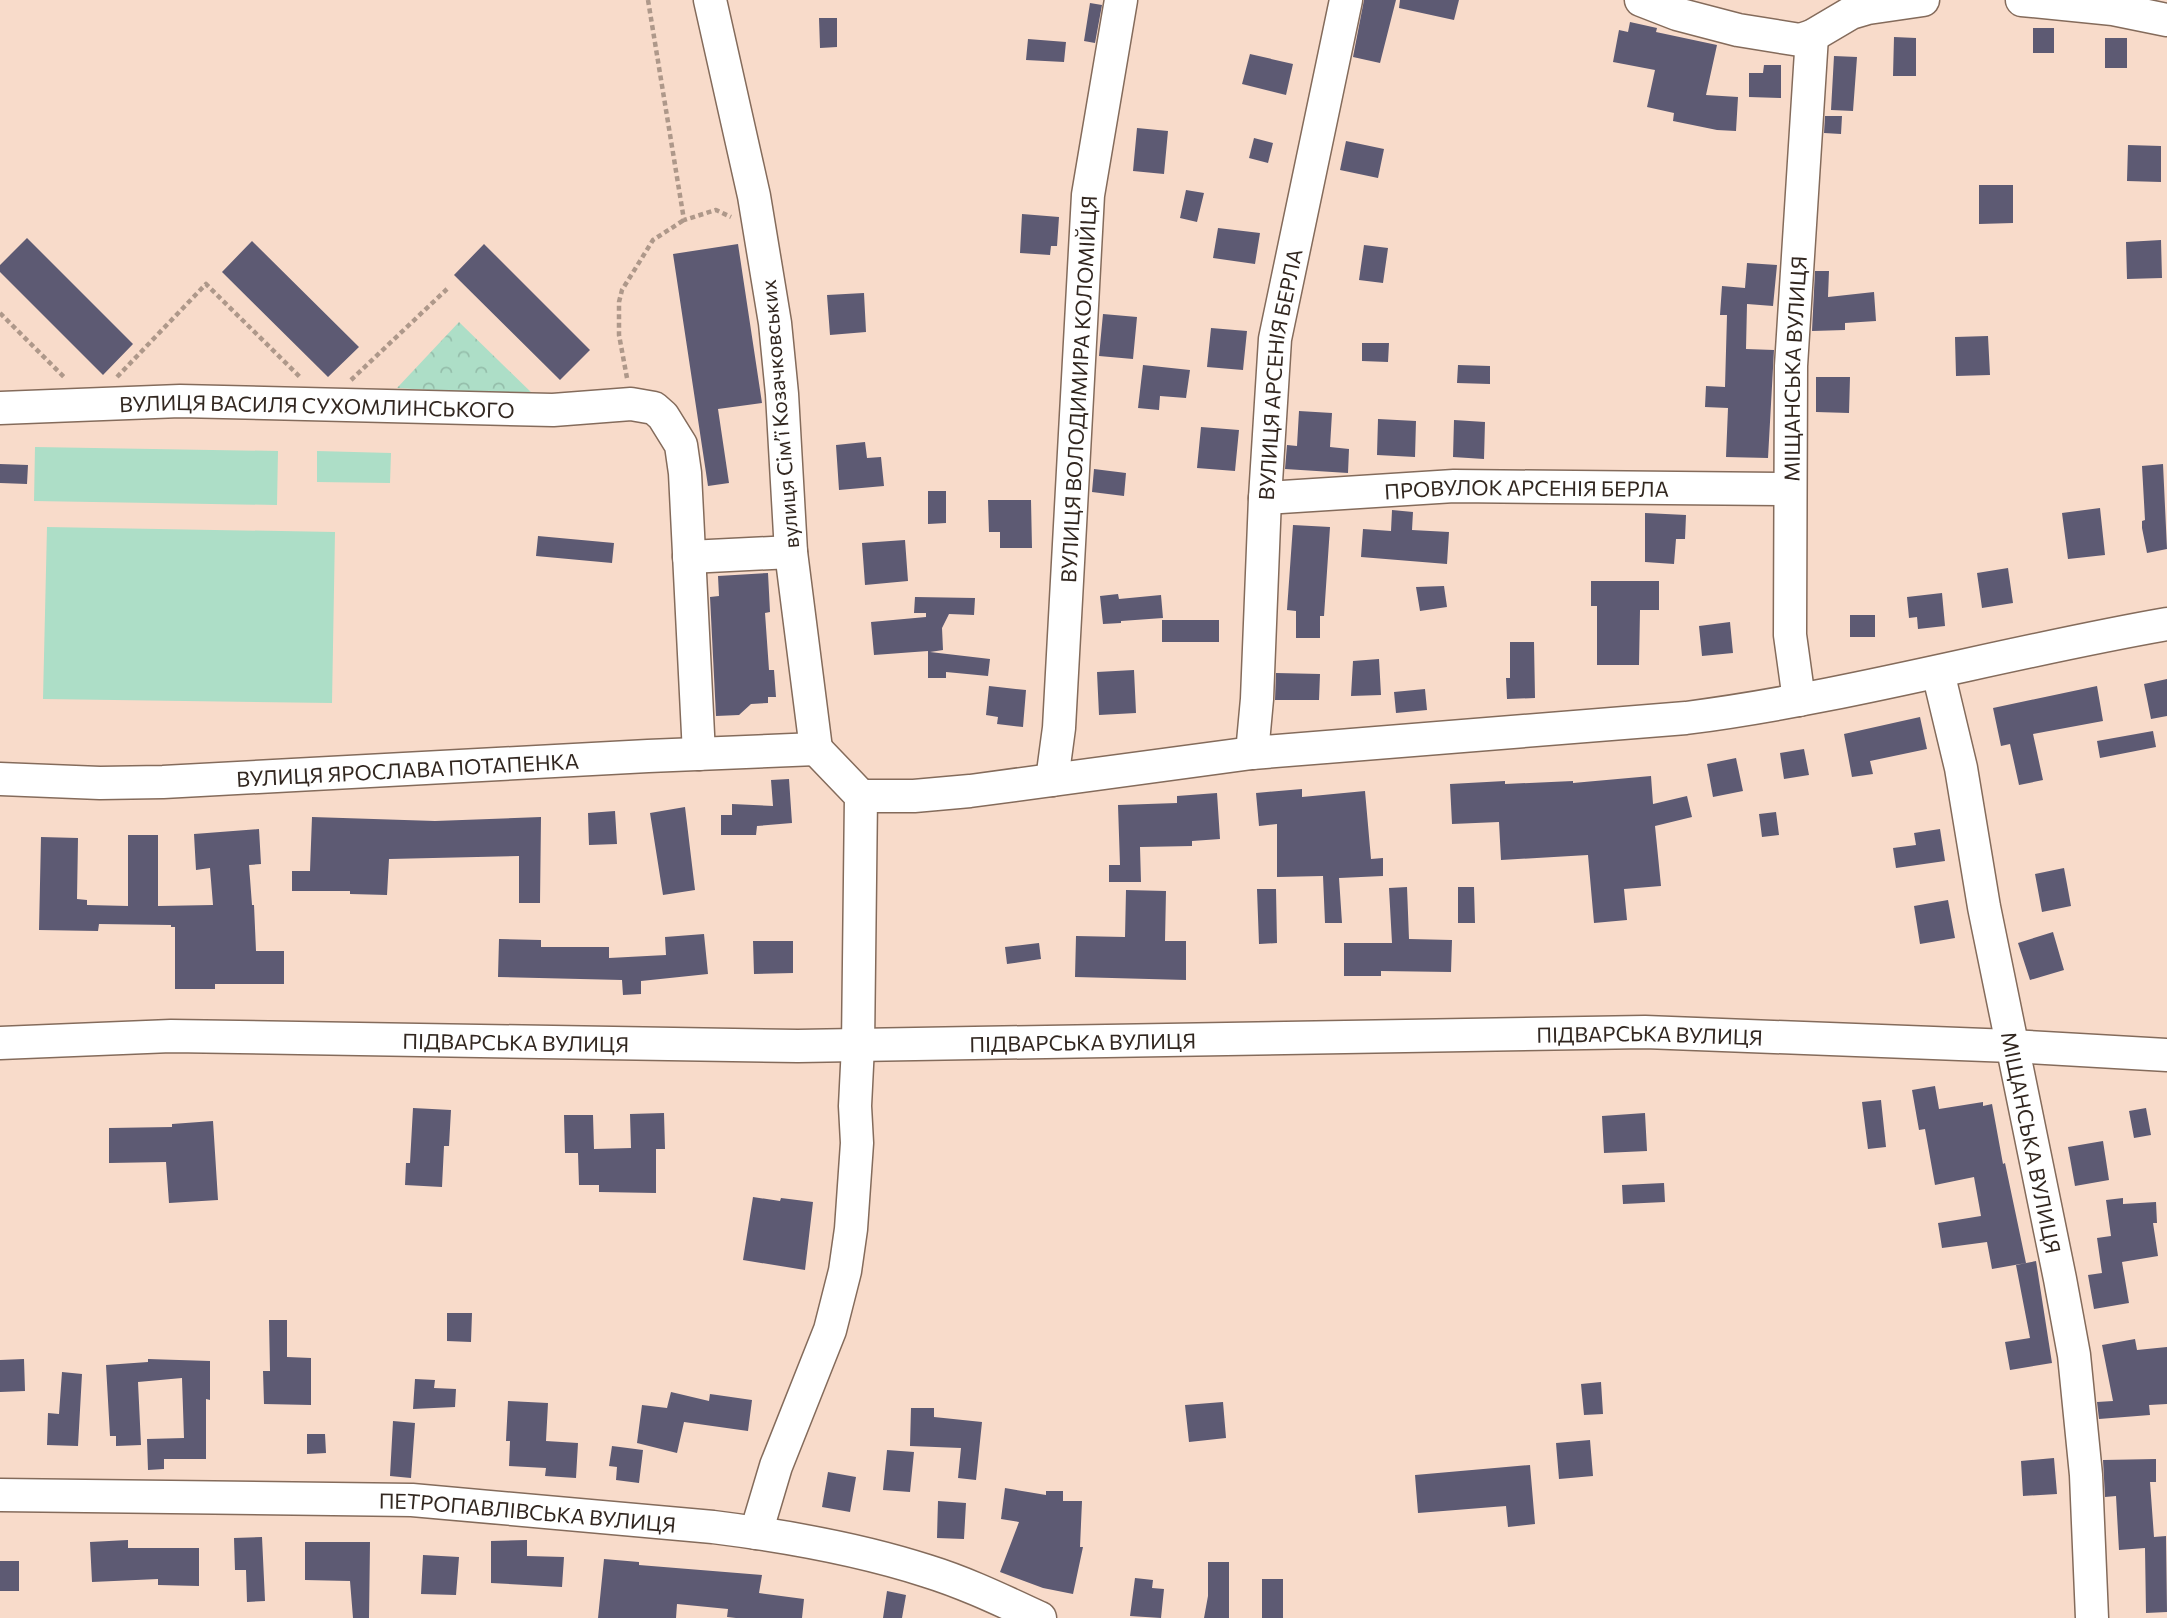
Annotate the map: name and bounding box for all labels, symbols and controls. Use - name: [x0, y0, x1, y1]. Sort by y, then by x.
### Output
- street label: ВУЛИЦЯ ВОЛОДИМИРА КОЛОМІЙЦЯ: [1054, 195, 1100, 583]
- street label: ВУЛИЦЯ АРСЕНІЯ БЕРЛА: [1252, 246, 1306, 501]
- street label: МІЩАНСЬКА ВУЛИЦЯ: [1778, 255, 1810, 482]
- street label: вулиця Сімʼї Козачковських: [755, 279, 803, 549]
- street label: ВУЛИЦЯ ВАСИЛЯ СУХОМЛИНСЬКОГО: [119, 388, 515, 422]
- street label: ПРОВУЛОК АРСЕНІЯ БЕРЛА: [1383, 473, 1669, 503]
- street label: ВУЛИЦЯ ЯРОСЛАВА ПОТАПЕНКА: [236, 747, 580, 791]
- street label: ПІДВАРСЬКА ВУЛИЦЯ: [1536, 1019, 1763, 1049]
- street label: ПІДВАРСЬКА ВУЛИЦЯ: [402, 1027, 629, 1056]
- street label: ПІДВАРСЬКА ВУЛИЦЯ: [969, 1027, 1196, 1056]
- street label: МІЩАНСЬКА ВУЛИЦЯ: [1997, 1029, 2067, 1256]
- street label: ПЕТРОПАВЛІВСЬКА ВУЛИЦЯ: [379, 1487, 677, 1536]

